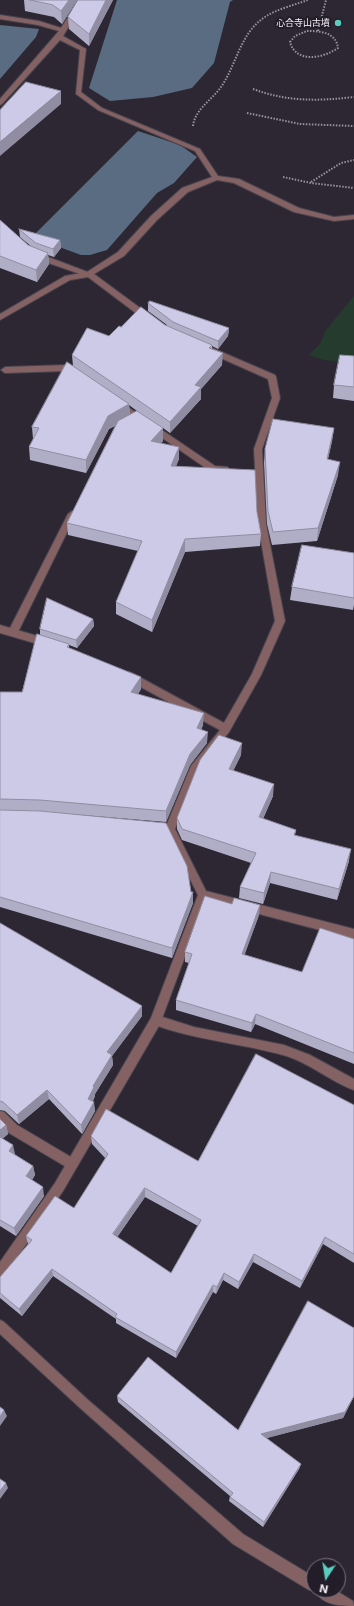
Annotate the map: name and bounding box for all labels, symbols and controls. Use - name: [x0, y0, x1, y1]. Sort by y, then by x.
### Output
- place label: 心合寺山古墳: [276, 18, 330, 28]
- marker: 心合寺山古墳: [333, 18, 343, 28]
- north arrow: [306, 1558, 346, 1598]
- text: N: [318, 1581, 329, 1596]

